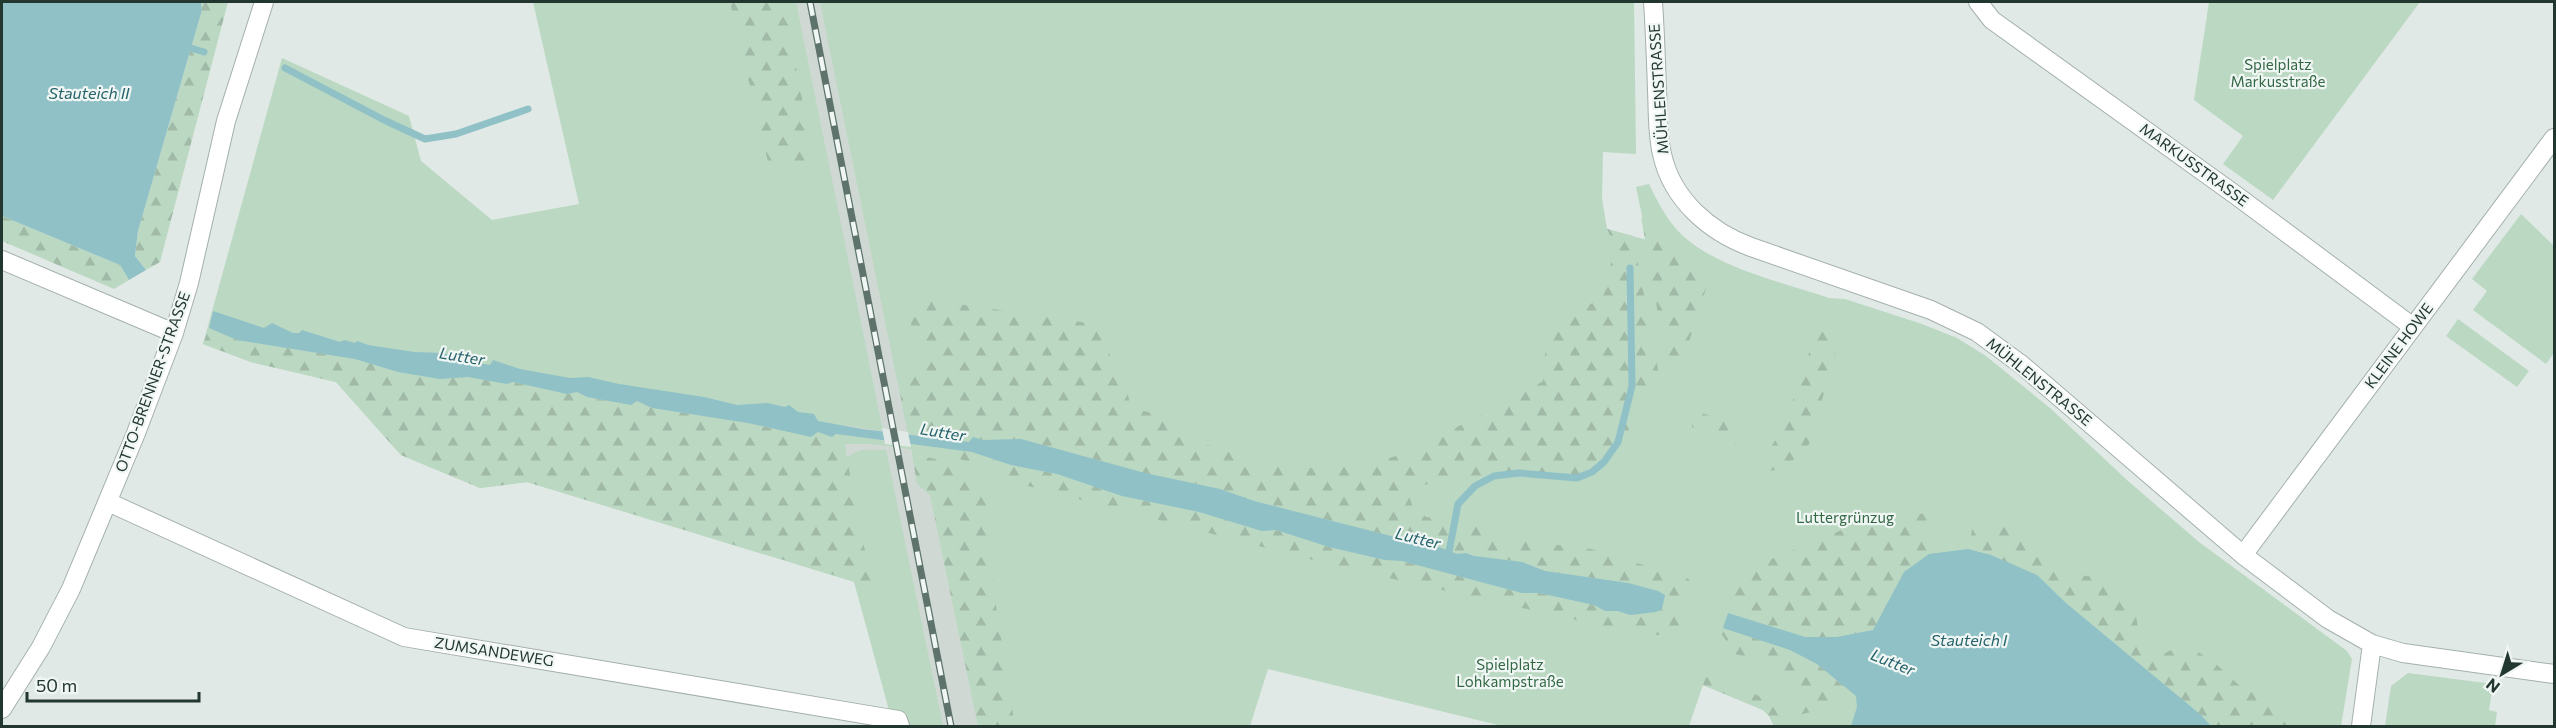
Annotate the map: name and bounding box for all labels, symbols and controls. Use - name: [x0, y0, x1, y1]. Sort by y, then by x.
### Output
- street label: MÜHLENSTRASSE: [1644, 23, 1672, 155]
- park label: Spielplatz Markusstraße: [2231, 55, 2326, 90]
- water label: Stauteich II: [48, 83, 130, 102]
- street label: MARKUSSTRASSE: [2137, 119, 2252, 210]
- street label: OTTO-BRENNER-STRASSE: [111, 289, 193, 474]
- street label: KLEINE HOWE: [2360, 299, 2436, 392]
- street label: MÜHLENSTRASSE: [1983, 333, 2096, 429]
- water label: Lutter: [438, 343, 487, 369]
- water label: Lutter: [919, 419, 968, 445]
- park label: Luttergrünzug: [1796, 508, 1894, 526]
- water label: Lutter: [1394, 523, 1443, 552]
- water label: Stauteich I: [1931, 630, 2008, 649]
- street label: ZUMSANDEWEG: [433, 633, 555, 669]
- water label: Lutter: [1868, 644, 1919, 679]
- north arrow: [2472, 644, 2532, 704]
- park label: Spielplatz Lohkampstraße: [1456, 655, 1564, 690]
- scale bar: [27, 665, 200, 703]
- text: 50 m: [36, 674, 77, 696]
- text: N: [2482, 675, 2503, 697]

